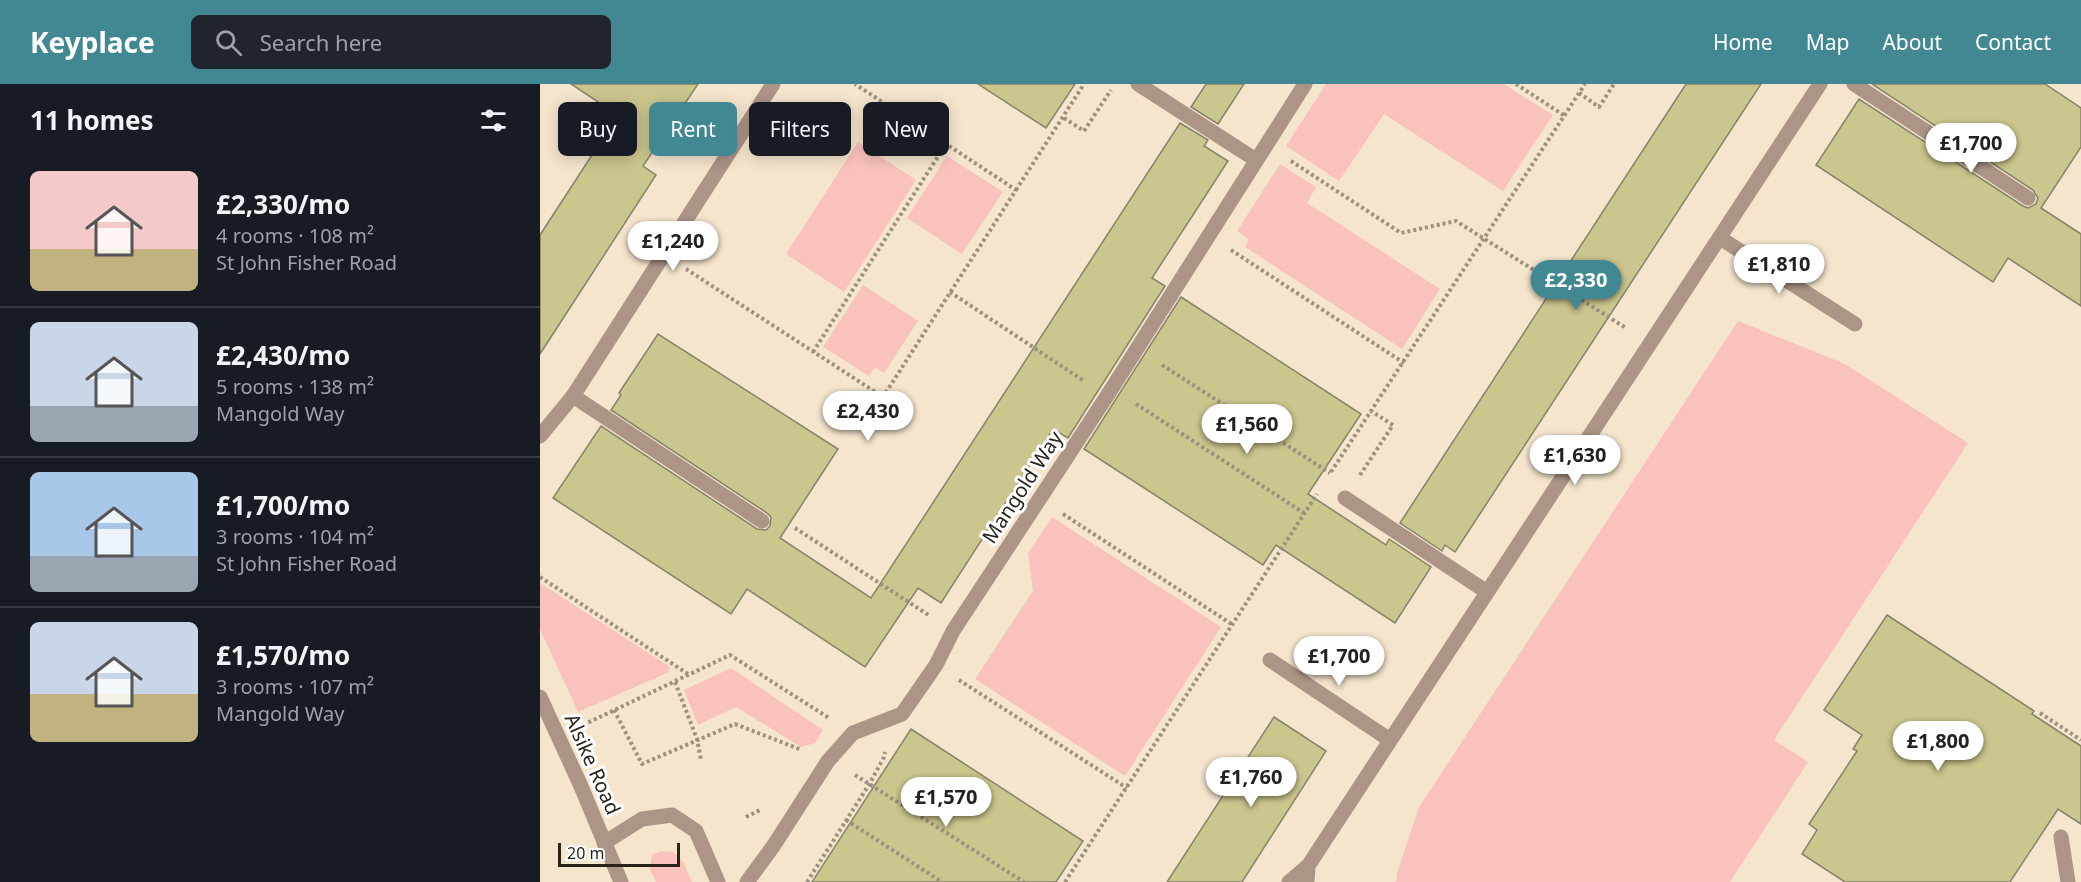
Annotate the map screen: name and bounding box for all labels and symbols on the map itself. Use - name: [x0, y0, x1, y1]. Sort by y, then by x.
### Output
- pin: £1,700: [1922, 123, 2020, 174]
- pin: £1,240: [624, 221, 722, 272]
- pin: £1,810: [1730, 244, 1828, 295]
- pin: £2,330: [1527, 260, 1625, 311]
- pin: £2,430: [819, 391, 917, 442]
- pin: £1,560: [1198, 404, 1296, 455]
- street label: Mangold Way: [976, 425, 1069, 548]
- pin: £1,630: [1526, 435, 1624, 486]
- pin: £1,700: [1290, 636, 1388, 687]
- street label: Alsike Road: [559, 709, 627, 819]
- pin: £1,800: [1889, 721, 1987, 772]
- pin: £1,760: [1202, 757, 1300, 808]
- pin: £1,570: [897, 777, 995, 828]
- scale bar: [558, 840, 680, 868]

